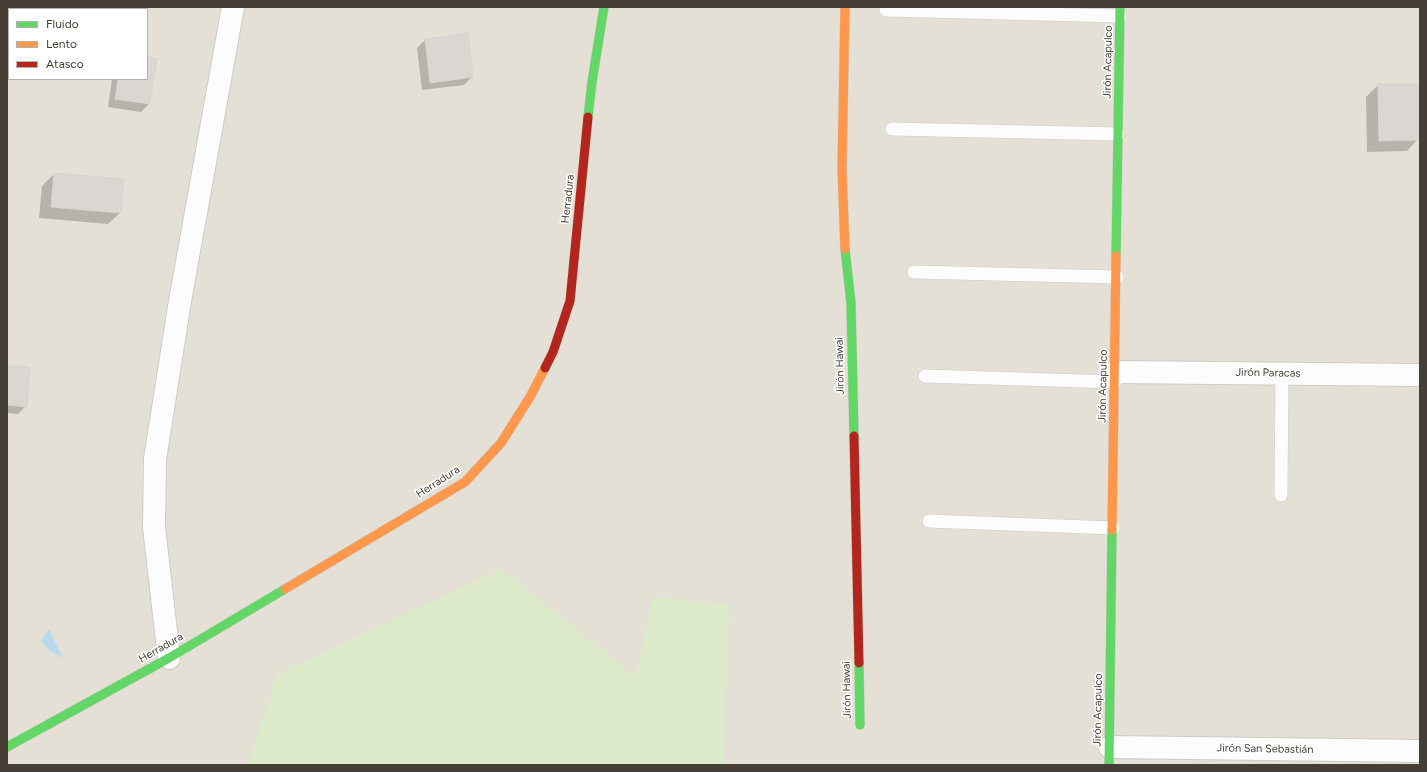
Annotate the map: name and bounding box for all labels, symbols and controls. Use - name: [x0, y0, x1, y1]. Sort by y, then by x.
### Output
- legend: [8, 8, 148, 80]
- text: Fluido: [46, 17, 79, 31]
- street label: Jirón Acapulco: [1101, 25, 1115, 99]
- text: Lento: [46, 37, 77, 51]
- text: Atasco: [46, 57, 84, 71]
- street label: Herradura: [559, 174, 577, 224]
- street label: Jirón Hawai: [833, 337, 847, 395]
- street label: Jirón Acapulco: [1096, 349, 1110, 423]
- street label: Jirón Paracas: [1235, 366, 1301, 380]
- street label: Herradura: [414, 463, 462, 501]
- street label: Herradura: [136, 630, 186, 666]
- street label: Jirón Hawai: [840, 661, 854, 719]
- street label: Jirón Acapulco: [1091, 673, 1105, 747]
- street label: Jirón San Sebastián: [1217, 742, 1313, 756]

